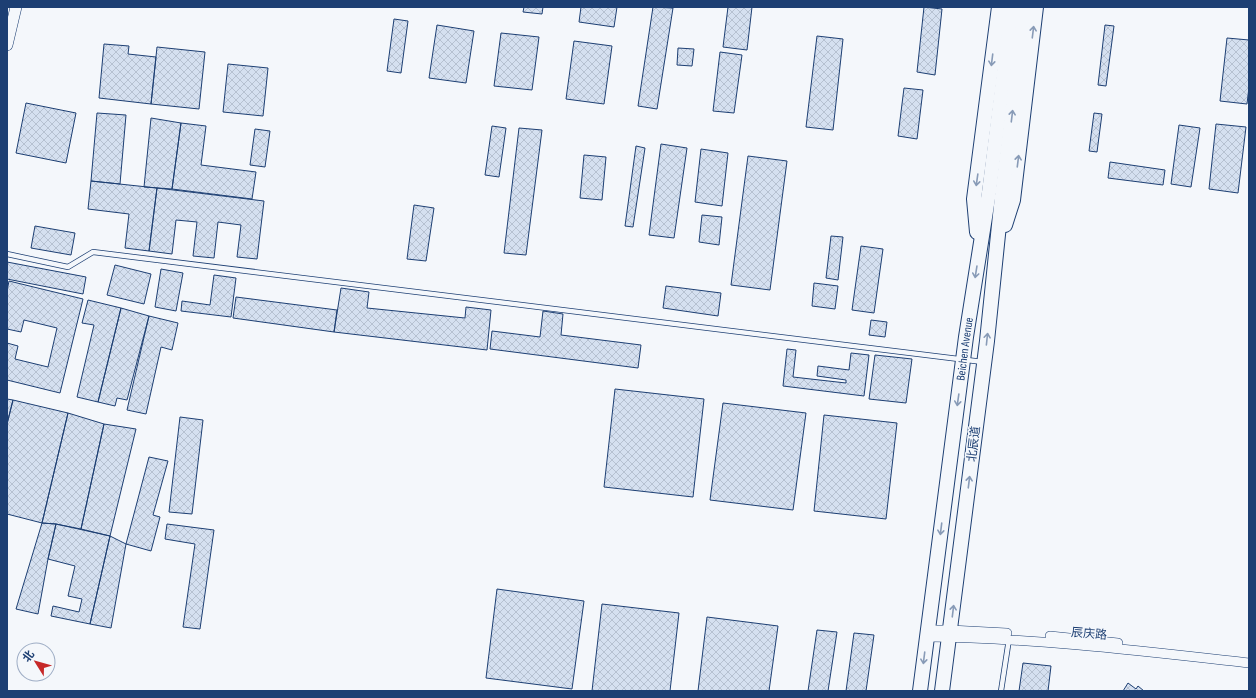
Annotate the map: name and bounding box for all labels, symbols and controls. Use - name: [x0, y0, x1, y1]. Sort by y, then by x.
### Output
- one-way arrow: [1029, 26, 1037, 39]
- one-way arrow: [989, 53, 996, 66]
- one-way arrow: [1008, 110, 1016, 123]
- one-way arrow: [1014, 155, 1022, 168]
- one-way arrow: [973, 173, 981, 186]
- one-way arrow: [972, 265, 980, 278]
- street label: Beichen Avenue: [953, 316, 977, 381]
- one-way arrow: [983, 333, 991, 346]
- one-way arrow: [954, 394, 962, 407]
- street label: 北辰道: [964, 425, 984, 463]
- one-way arrow: [965, 476, 973, 489]
- one-way arrow: [937, 522, 944, 535]
- one-way arrow: [949, 605, 957, 618]
- street label: 辰庆路: [1070, 625, 1108, 643]
- north arrow: [16, 642, 56, 682]
- text: 北: [20, 648, 37, 665]
- one-way arrow: [921, 651, 928, 664]

